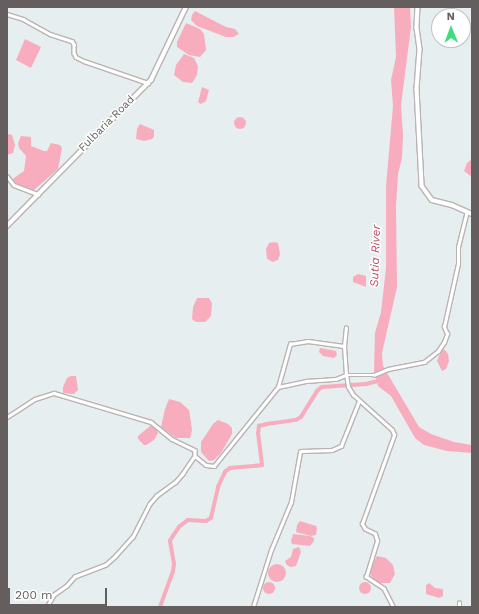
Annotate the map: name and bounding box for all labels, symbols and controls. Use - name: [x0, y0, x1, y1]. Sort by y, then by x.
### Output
- north arrow: [431, 8, 471, 48]
- text: N: [447, 10, 455, 23]
- street label: Fulbaria Road: [76, 93, 138, 155]
- water label: Sutia River: [368, 225, 384, 287]
- scale bar: [10, 580, 109, 606]
- text: 200 m: [15, 588, 52, 602]

